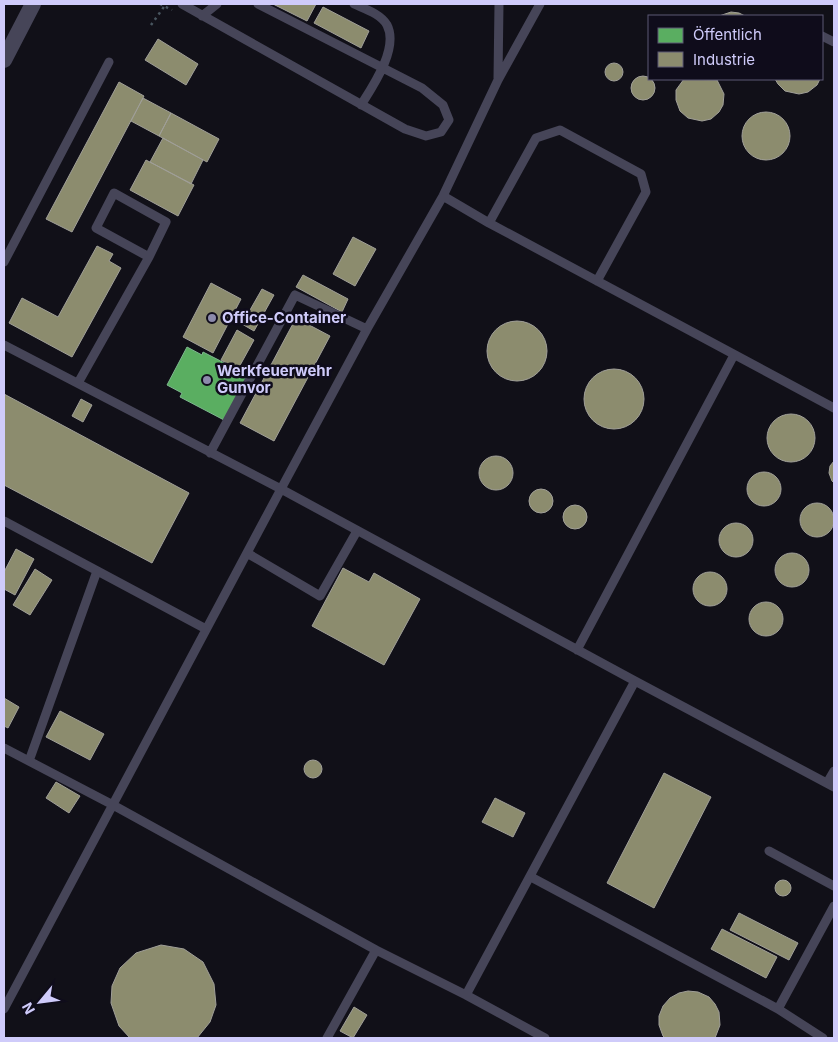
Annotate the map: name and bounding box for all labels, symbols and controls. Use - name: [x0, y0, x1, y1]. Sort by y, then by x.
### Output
- legend: [648, 15, 823, 80]
- text: Öffentlich: [693, 25, 762, 44]
- text: Industrie: [693, 50, 755, 69]
- place label: Office-Container: [222, 308, 346, 327]
- marker: Office-Container: [206, 312, 218, 324]
- place label: Werkfeuerwehr Gunvor: [217, 361, 332, 397]
- marker: Werkfeuerwehr Gunvor: [201, 374, 213, 386]
- north arrow: [15, 977, 65, 1027]
- text: N: [18, 1000, 38, 1017]

